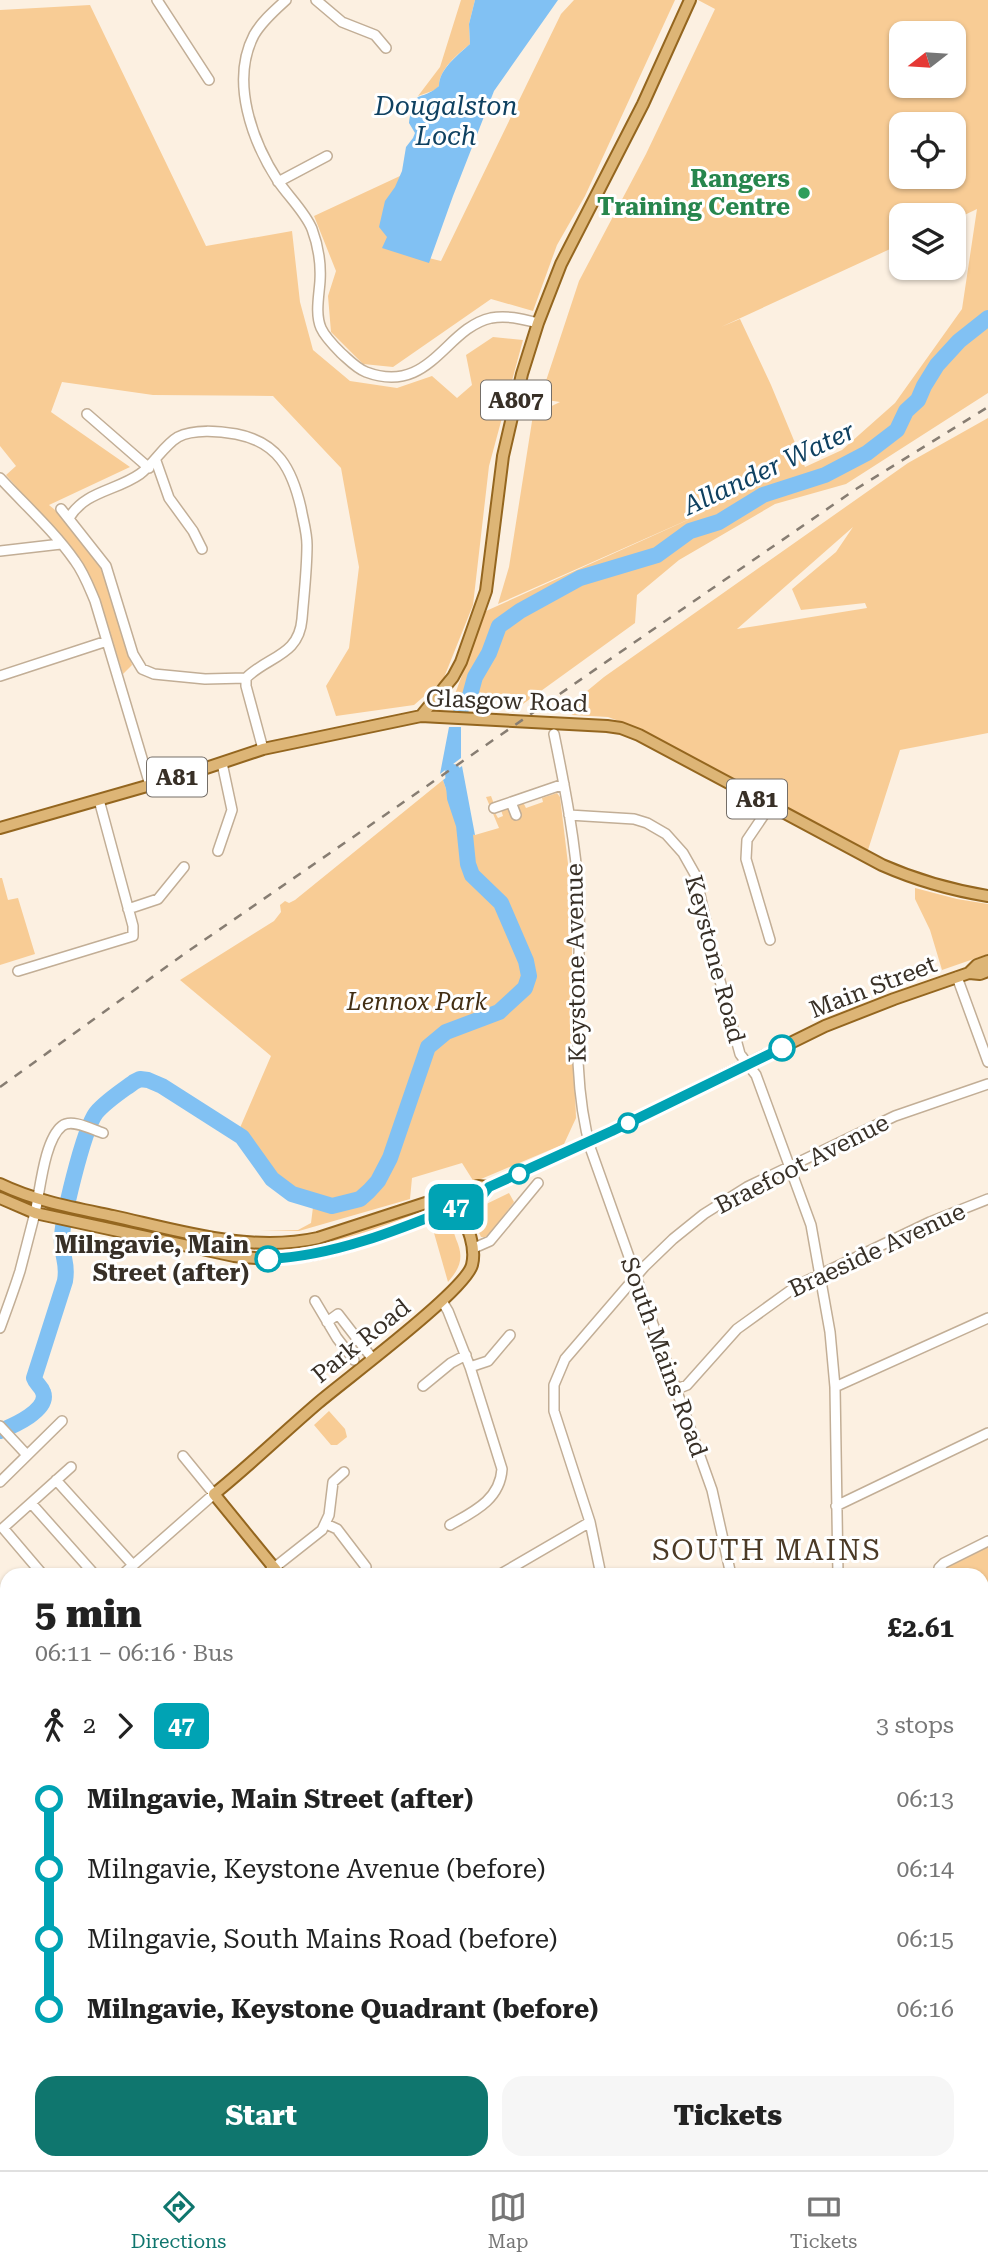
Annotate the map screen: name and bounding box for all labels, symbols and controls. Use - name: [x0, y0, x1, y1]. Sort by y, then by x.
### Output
- north arrow: [889, 21, 966, 98]
- map controls: [889, 21, 966, 280]
- water label: Dougalston Loch: [373, 91, 518, 151]
- button: locate: [889, 112, 966, 189]
- place label: Rangers Training Centre: [597, 165, 790, 221]
- marker: Rangers Training Centre: [796, 185, 812, 201]
- button: layers: [889, 203, 966, 280]
- road number: A807: [481, 380, 551, 420]
- water label: Allander Water: [677, 415, 860, 522]
- street label: Glasgow Road: [425, 684, 589, 718]
- road number: A81: [147, 758, 207, 796]
- road number: A81: [727, 779, 787, 818]
- street label: Keystone Avenue: [560, 863, 592, 1063]
- street label: Keystone Road: [679, 872, 751, 1046]
- street label: Main Street: [806, 950, 940, 1024]
- park label: Lennox Park: [346, 988, 487, 1016]
- unlabelled marker: [769, 1035, 795, 1061]
- street label: Braefoot Avenue: [710, 1108, 894, 1220]
- unlabelled marker: [618, 1113, 638, 1133]
- unlabelled marker: [509, 1164, 529, 1184]
- line badge: 47: [424, 1184, 488, 1230]
- text: 47: [443, 1193, 469, 1221]
- street label: Braeside Avenue: [784, 1197, 970, 1303]
- place label: Milngavie, Main Street (after): [55, 1231, 249, 1287]
- marker: Milngavie, Main Street (after): [255, 1246, 281, 1272]
- street label: South Mains Road: [615, 1253, 713, 1461]
- street label: Park Road: [306, 1293, 416, 1389]
- district label: SOUTH MAINS: [652, 1534, 882, 1567]
- text: 5 min: [35, 1592, 142, 1636]
- text: £2.61: [888, 1613, 954, 1643]
- text: 06:11 – 06:16 · Bus: [35, 1640, 233, 1667]
- icon: walk: [35, 1707, 73, 1745]
- icon: forward: [106, 1707, 144, 1745]
- text: 2: [83, 1712, 96, 1739]
- text: 47: [168, 1712, 195, 1740]
- text: 3 stops: [876, 1712, 954, 1739]
- text: Milngavie, Main Street (after): [87, 1784, 473, 1814]
- text: 06:13: [897, 1786, 954, 1813]
- text: Milngavie, Keystone Avenue (before): [87, 1854, 545, 1884]
- text: 06:14: [897, 1856, 954, 1883]
- text: Milngavie, South Mains Road (before): [87, 1924, 558, 1954]
- text: 06:15: [897, 1926, 954, 1953]
- text: Milngavie, Keystone Quadrant (before): [87, 1994, 598, 2024]
- text: 06:16: [897, 1996, 954, 2023]
- button: Start: [35, 2076, 488, 2156]
- button: Tickets: [502, 2076, 954, 2156]
- tab: Directions: [131, 2188, 226, 2253]
- tab: Map: [488, 2188, 528, 2253]
- tab: Tickets: [790, 2188, 857, 2253]

